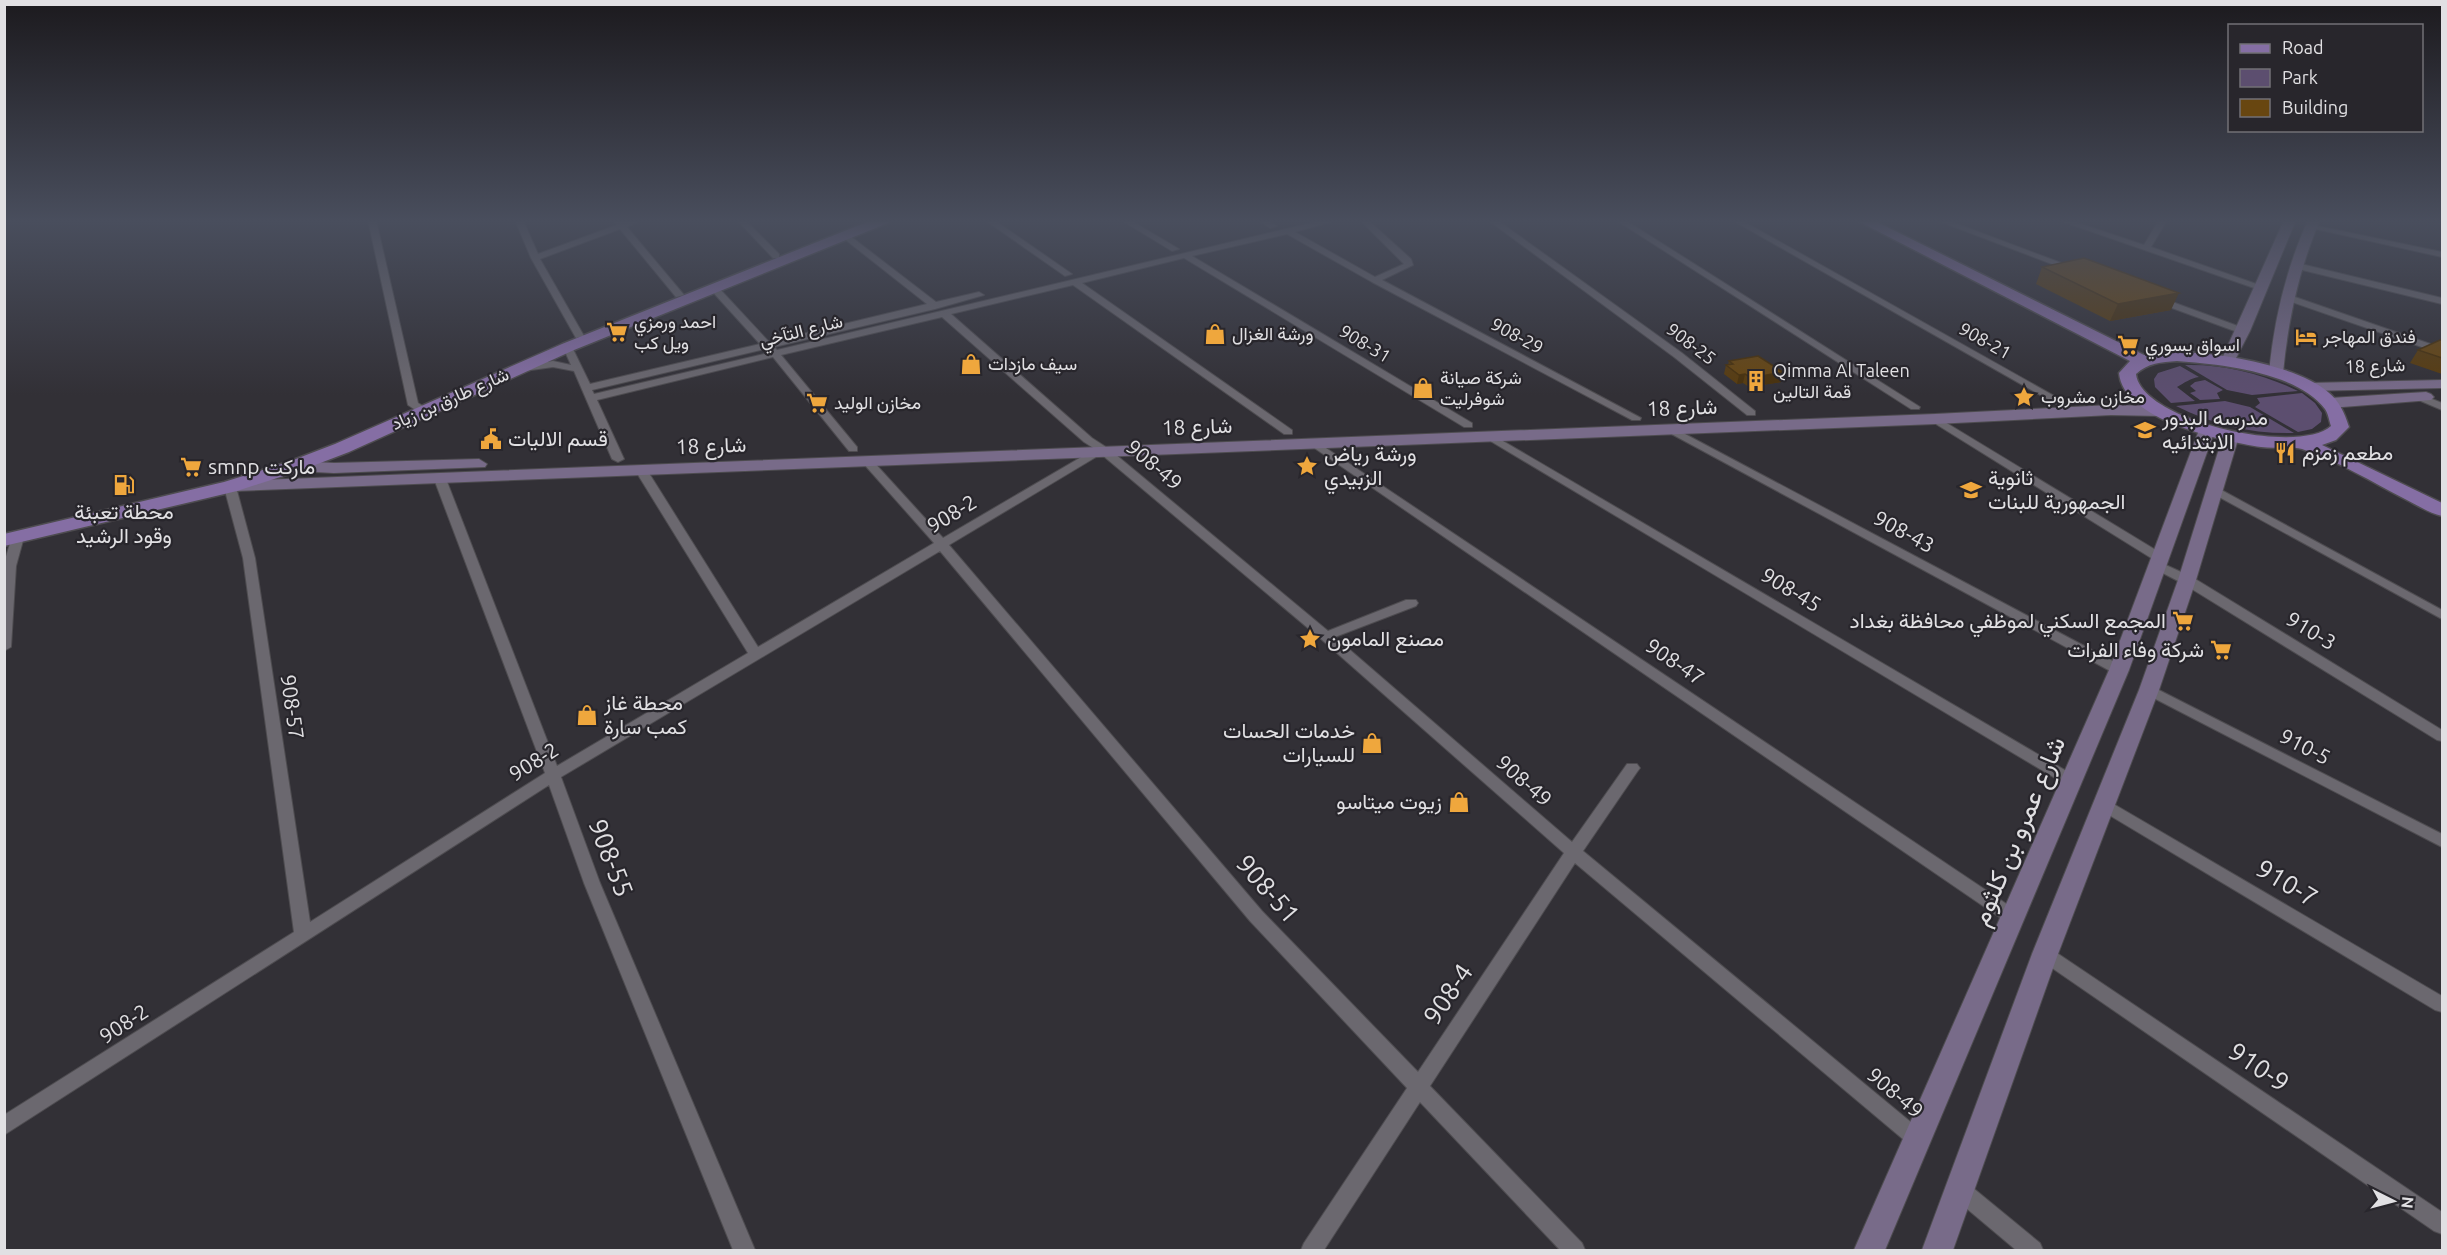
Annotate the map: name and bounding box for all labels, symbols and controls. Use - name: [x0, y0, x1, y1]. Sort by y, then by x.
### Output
- legend: [2228, 24, 2423, 132]
- text: Road: [2282, 37, 2324, 57]
- text: Park: [2282, 67, 2318, 87]
- text: Building: [2282, 97, 2348, 117]
- street label: شارع التآخي: [757, 310, 846, 356]
- place label: احمد ورمزي ويل كب: [634, 311, 716, 354]
- street label: 908-29: [1488, 313, 1547, 357]
- street label: 908-25: [1663, 318, 1720, 368]
- street label: 908-21: [1956, 318, 2015, 362]
- supermarket icon: احمد ورمزي ويل كب: [605, 320, 629, 344]
- street label: 908-31: [1336, 320, 1395, 366]
- shop icon: ورشة الغزال: [1203, 322, 1227, 346]
- place label: ورشة الغزال: [1232, 323, 1313, 345]
- hotel icon: فندق المهاجر: [2294, 325, 2318, 349]
- place label: فندق المهاجر: [2322, 326, 2416, 348]
- supermarket icon: اسواق يسوري: [2116, 333, 2140, 357]
- place label: اسواق يسوري: [2145, 334, 2240, 360]
- shop icon: سيف مازدات: [959, 352, 983, 376]
- place label: سيف مازدات: [988, 353, 1077, 375]
- street label: شارع 18: [2344, 354, 2406, 379]
- place label: Qimma Al Taleen قمة التالين: [1773, 360, 1910, 403]
- street label: شارع طارق بن زياد: [388, 363, 513, 436]
- place label: شركة صيانة شوفرليت: [1440, 367, 1522, 410]
- building icon: Qimma Al Taleen قمة التالين: [1744, 369, 1768, 393]
- shop icon: شركة صيانة شوفرليت: [1411, 376, 1435, 400]
- place icon: مخازن مشروب: [2012, 385, 2036, 409]
- place label: مخازن مشروب: [2041, 386, 2145, 408]
- supermarket icon: مخازن الوليد: [805, 391, 829, 415]
- place label: مخازن الوليد: [834, 392, 921, 414]
- street label: شارع 18: [1646, 394, 1718, 423]
- place label: مدرسه البدور الابتدائيه: [2161, 405, 2268, 454]
- street label: شارع 18: [1161, 413, 1233, 442]
- school or university icon: مدرسه البدور الابتدائيه: [2133, 418, 2157, 442]
- place label: قسم الاليات: [508, 426, 608, 453]
- public building icon: قسم الاليات: [479, 427, 503, 451]
- street label: شارع 18: [675, 432, 747, 461]
- street label: 908-49: [1122, 434, 1187, 494]
- place label: مطعم زمزم: [2302, 440, 2393, 467]
- place label: ورشة رياض الزبيدي: [1324, 441, 1417, 495]
- restaurant icon: مطعم زمزم: [2273, 441, 2297, 465]
- place label: smnp ماركت: [208, 454, 315, 480]
- place icon: ورشة رياض الزبيدي: [1295, 454, 1319, 478]
- supermarket icon: smnp ماركت: [179, 455, 203, 479]
- place label: ثانوية الجمهورية للبنات: [1988, 465, 2125, 515]
- fuel station icon: محطة تعبئة وقود الرشيد: [112, 473, 136, 497]
- school or university icon: ثانوية الجمهورية للبنات: [1959, 478, 1983, 502]
- street label: 908-2: [922, 489, 981, 537]
- place label: محطة تعبئة وقود الرشيد: [74, 499, 174, 549]
- street label: 908-43: [1870, 505, 1939, 557]
- street label: 908-45: [1757, 562, 1826, 616]
- street label: 910-3: [2282, 606, 2341, 654]
- place label: المجمع السكني لموظفي محافظة بغداد: [1850, 608, 2166, 638]
- supermarket icon: المجمع السكني لموظفي محافظة بغداد: [2171, 609, 2195, 633]
- place label: مصنع المامون: [1327, 626, 1444, 653]
- place icon: مصنع المامون: [1298, 627, 1322, 651]
- street label: 908-47: [1642, 633, 1709, 689]
- place label: شركة وفاء الفرات: [2067, 637, 2204, 663]
- supermarket icon: شركة وفاء الفرات: [2209, 638, 2233, 662]
- street label: 908-57: [277, 673, 309, 741]
- place label: محطة غاز كمب سارة: [603, 690, 687, 740]
- shop icon: محطة غاز كمب سارة: [575, 703, 599, 727]
- place label: خدمات الحسات للسيارات: [1223, 718, 1355, 768]
- street label: 910-5: [2276, 723, 2335, 769]
- shop icon: خدمات الحسات للسيارات: [1360, 731, 1384, 755]
- street label: شارع عمرو بن كلثوم: [1965, 732, 2074, 931]
- street label: 908-2: [504, 737, 562, 785]
- street label: 908-49: [1492, 750, 1557, 811]
- place label: زيوت ميتاسو: [1336, 789, 1442, 815]
- shop icon: زيوت ميتاسو: [1447, 790, 1471, 814]
- street label: 908-55: [583, 815, 639, 901]
- street label: 908-51: [1231, 849, 1306, 929]
- street label: 910-7: [2251, 853, 2323, 912]
- street label: 908-4: [1417, 958, 1478, 1029]
- street label: 908-2: [95, 999, 152, 1048]
- street label: 910-9: [2224, 1036, 2295, 1097]
- street label: 908-49: [1863, 1062, 1928, 1122]
- north arrow: [2363, 1171, 2423, 1231]
- text: N: [2398, 1196, 2417, 1209]

